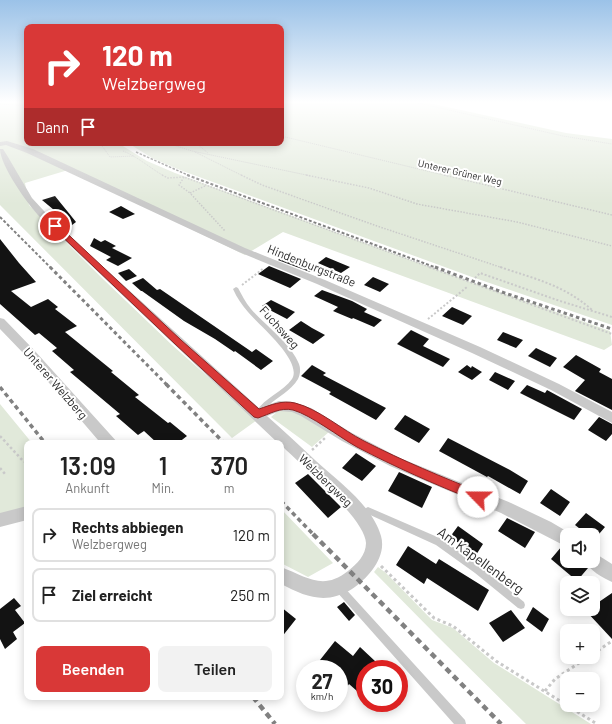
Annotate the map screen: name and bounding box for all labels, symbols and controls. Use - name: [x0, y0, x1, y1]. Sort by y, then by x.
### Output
- text: 120 m: [102, 38, 173, 72]
- icon: right: [36, 40, 88, 92]
- text: Welzbergweg: [102, 72, 206, 94]
- icon: arrive: [77, 116, 99, 138]
- text: Dann: [36, 118, 69, 136]
- street label: Unterer Grüner Weg: [417, 157, 503, 187]
- pin: [38, 209, 72, 243]
- icon: arrive: [44, 215, 66, 237]
- street label: Hindenburgstraße: [266, 241, 358, 289]
- street label: Fuchsweg: [257, 303, 303, 351]
- street label: Unterer Welzberg: [21, 344, 91, 422]
- text: 13:09: [60, 451, 116, 480]
- text: 1: [159, 451, 167, 480]
- text: 370: [210, 451, 248, 480]
- street label: Welzbergweg: [296, 451, 356, 509]
- position arrow: [457, 476, 499, 518]
- text: Ankunft: [65, 480, 110, 496]
- text: Min.: [151, 480, 174, 496]
- text: m: [224, 480, 235, 496]
- text: Rechts abbiegen: [72, 518, 183, 536]
- street label: Am Kapellenberg: [435, 523, 527, 597]
- icon: right: [38, 524, 60, 546]
- text: 120 m: [233, 526, 270, 544]
- map controls: [560, 528, 600, 712]
- button: sound: [560, 528, 600, 568]
- text: Welzbergweg: [72, 536, 147, 552]
- button: layers: [560, 576, 600, 616]
- icon: arrive: [38, 584, 60, 606]
- text: Ziel erreicht: [72, 586, 153, 604]
- text: 250 m: [230, 586, 270, 604]
- button: +: [560, 624, 600, 664]
- button: Beenden: [36, 646, 150, 692]
- button: Teilen: [158, 646, 272, 692]
- speed limit sign: 30: [356, 660, 408, 712]
- text: 27: [311, 669, 333, 693]
- button: −: [560, 672, 600, 712]
- text: km/h: [311, 690, 333, 702]

